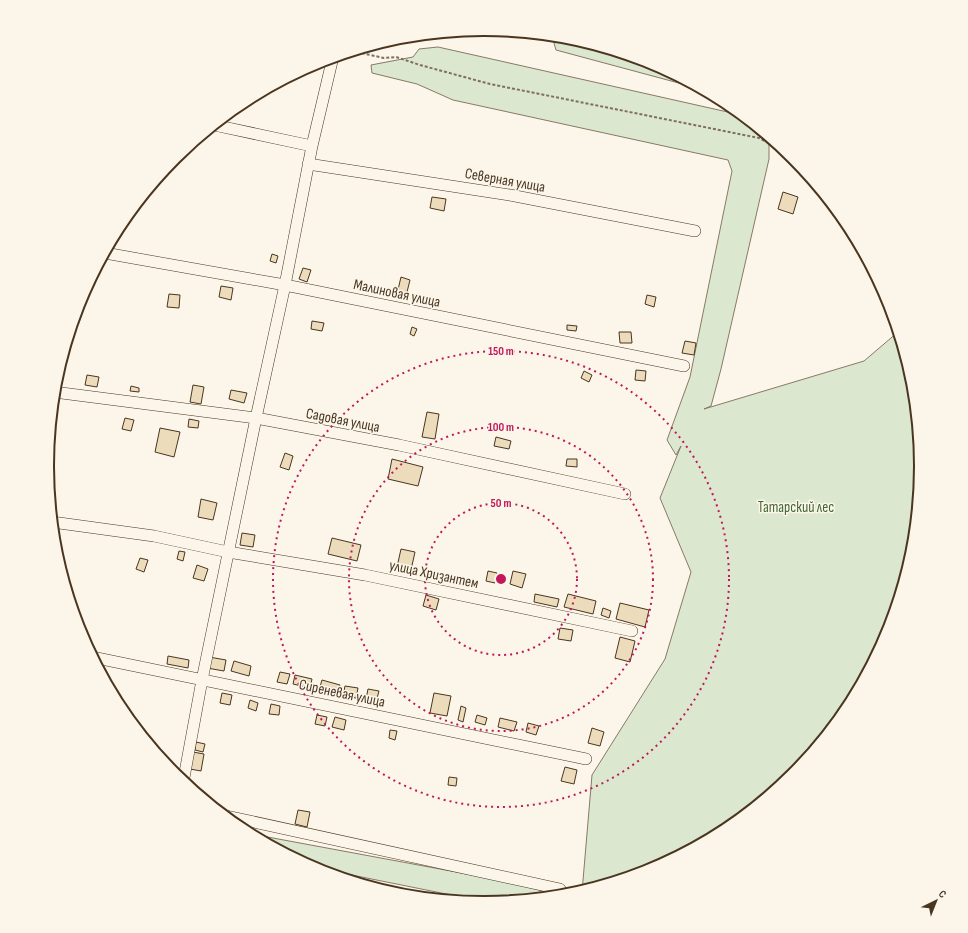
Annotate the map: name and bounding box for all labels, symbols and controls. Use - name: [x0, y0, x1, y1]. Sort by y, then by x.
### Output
- street label: Северная улица: [463, 164, 547, 197]
- street label: Малиновая улица: [352, 275, 442, 312]
- text: 150 m: [488, 344, 514, 359]
- street label: Садовая улица: [304, 404, 382, 437]
- text: 100 m: [488, 420, 514, 435]
- text: 50 m: [491, 496, 511, 511]
- park label: Татарский лес: [758, 498, 834, 517]
- street label: улица Хризантем: [387, 556, 480, 593]
- centre of rings: [494, 572, 508, 586]
- street label: Сиреневая улица: [297, 675, 387, 712]
- north arrow: [916, 881, 956, 921]
- text: С: [936, 887, 949, 901]

